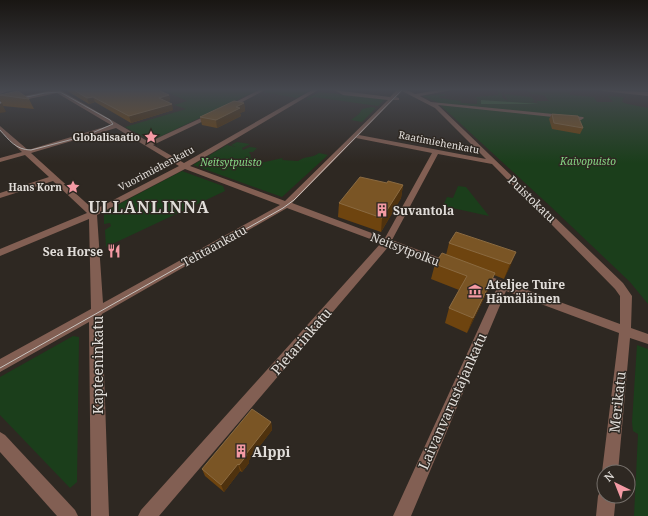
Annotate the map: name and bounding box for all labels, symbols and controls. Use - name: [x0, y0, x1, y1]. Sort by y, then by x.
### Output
- street label: Raatimiehenkatu: [397, 127, 481, 157]
- place icon: Globalisaatio: [143, 129, 159, 145]
- place label: Globalisaatio: [73, 130, 140, 144]
- street label: Vuorimiehenkatu: [116, 142, 197, 194]
- park label: Kaivopuisto: [559, 154, 616, 168]
- park label: Neitsytpuisto: [199, 155, 262, 169]
- street label: Puistokatu: [504, 172, 560, 227]
- place icon: Hans Korn: [65, 179, 81, 195]
- place label: Hans Korn: [9, 180, 62, 194]
- district label: ULLANLINNA: [88, 196, 210, 218]
- building icon: Suvantola: [374, 202, 390, 218]
- place label: Suvantola: [393, 202, 454, 219]
- street label: Tehtaankatu: [178, 221, 250, 271]
- street label: Neitsytpolku: [368, 228, 442, 270]
- place label: Sea Horse: [43, 243, 103, 260]
- restaurant icon: Sea Horse: [106, 243, 122, 259]
- place label: Ateljee Tuire Hämäläinen: [486, 276, 565, 307]
- museum icon: Ateljee Tuire Hämäläinen: [467, 283, 483, 299]
- street label: Pietarinkatu: [267, 303, 336, 379]
- street label: Kapteeninkatu: [88, 316, 107, 414]
- street label: Laivanvarustajankatu: [413, 330, 491, 472]
- street label: Merikatu: [604, 370, 630, 434]
- place label: Alppi: [252, 442, 291, 461]
- building icon: Alppi: [233, 443, 249, 459]
- north arrow: [596, 464, 636, 504]
- text: N: [601, 468, 617, 485]

